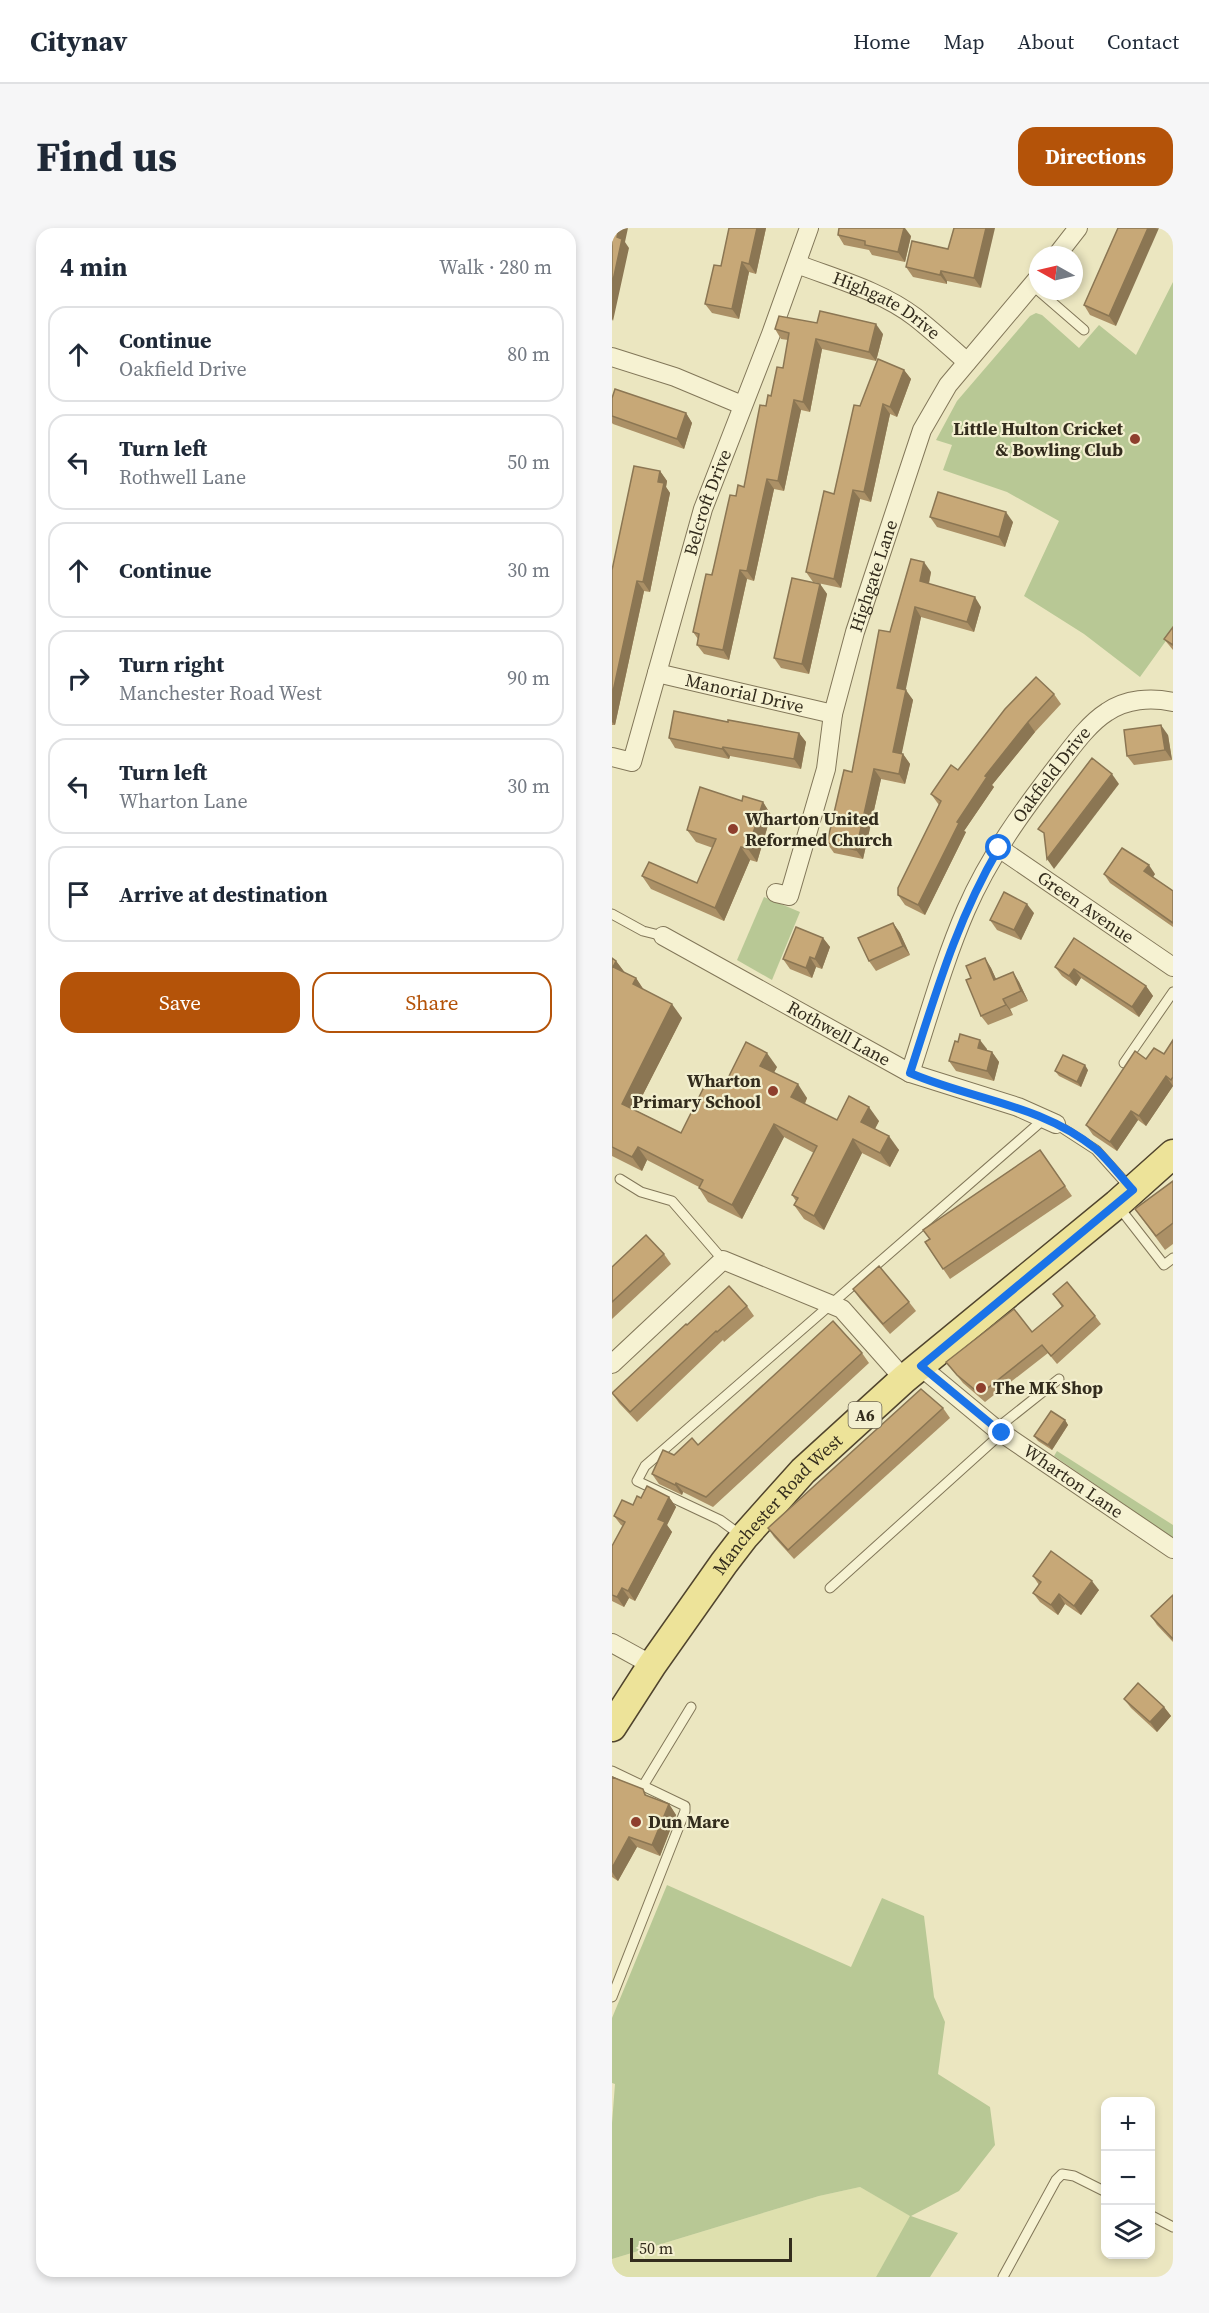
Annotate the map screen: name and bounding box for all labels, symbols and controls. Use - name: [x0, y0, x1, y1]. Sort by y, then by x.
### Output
- text: Citynav: [30, 22, 127, 60]
- text: Home: [853, 27, 911, 56]
- text: Map: [944, 27, 985, 56]
- text: About: [1018, 27, 1074, 56]
- text: Contact: [1107, 27, 1179, 56]
- text: Find us: [36, 127, 177, 185]
- button: Directions: [1018, 127, 1173, 186]
- north arrow: [1029, 246, 1083, 300]
- text: 4 min: [60, 249, 127, 285]
- text: Walk · 280 m: [439, 253, 552, 281]
- street label: Highgate Drive: [829, 265, 946, 345]
- text: Continue: [119, 325, 212, 355]
- icon: ahead: [62, 338, 95, 371]
- text: 80 m: [507, 340, 550, 368]
- text: Oakfield Drive: [119, 355, 247, 383]
- place label: Little Hulton Cricket & Bowling Club: [953, 416, 1124, 462]
- marker: Little Hulton Cricket & Bowling Club: [1128, 432, 1142, 446]
- text: Turn left: [119, 433, 207, 463]
- street label: Belcroft Drive: [678, 445, 737, 558]
- icon: left: [62, 446, 95, 479]
- text: 50 m: [507, 448, 550, 476]
- text: Rothwell Lane: [119, 463, 246, 491]
- street label: Highgate Lane: [843, 516, 903, 635]
- icon: ahead: [62, 554, 95, 587]
- text: Continue: [119, 555, 212, 585]
- text: 30 m: [507, 556, 550, 584]
- text: Turn right: [119, 649, 224, 679]
- icon: right: [62, 662, 95, 695]
- text: 90 m: [507, 664, 550, 692]
- street label: Manorial Drive: [683, 667, 807, 719]
- text: Manchester Road West: [119, 679, 322, 707]
- street label: Oakfield Drive: [1006, 721, 1096, 827]
- text: Turn left: [119, 757, 207, 787]
- icon: left: [62, 770, 95, 803]
- text: 30 m: [507, 772, 550, 800]
- text: Wharton Lane: [119, 787, 248, 815]
- place label: Wharton United Reformed Church: [745, 806, 893, 852]
- marker: Wharton United Reformed Church: [726, 822, 740, 836]
- route start: [985, 834, 1011, 860]
- street label: Green Avenue: [1033, 865, 1139, 949]
- icon: arrive: [62, 878, 95, 911]
- text: Arrive at destination: [119, 879, 328, 909]
- button: Save: [60, 972, 300, 1033]
- button: Share: [312, 972, 552, 1033]
- street label: Rothwell Lane: [783, 994, 895, 1072]
- place label: Wharton Primary School: [632, 1068, 761, 1114]
- marker: Wharton Primary School: [766, 1084, 780, 1098]
- place label: The MK Shop: [993, 1375, 1103, 1400]
- marker: The MK Shop: [974, 1381, 988, 1395]
- road number: A6: [848, 1402, 882, 1428]
- route end: [988, 1419, 1014, 1445]
- street label: Manchester Road West: [707, 1428, 848, 1580]
- street label: Wharton Lane: [1018, 1438, 1129, 1524]
- place label: Dun Mare: [648, 1809, 729, 1834]
- marker: Dun Mare: [629, 1815, 643, 1829]
- map controls: [1101, 2097, 1155, 2259]
- button: +: [1101, 2097, 1155, 2151]
- button: −: [1101, 2151, 1155, 2205]
- button: layers: [1101, 2205, 1155, 2259]
- scale bar: [630, 2235, 792, 2262]
- text: 50 m: [639, 2237, 673, 2259]

